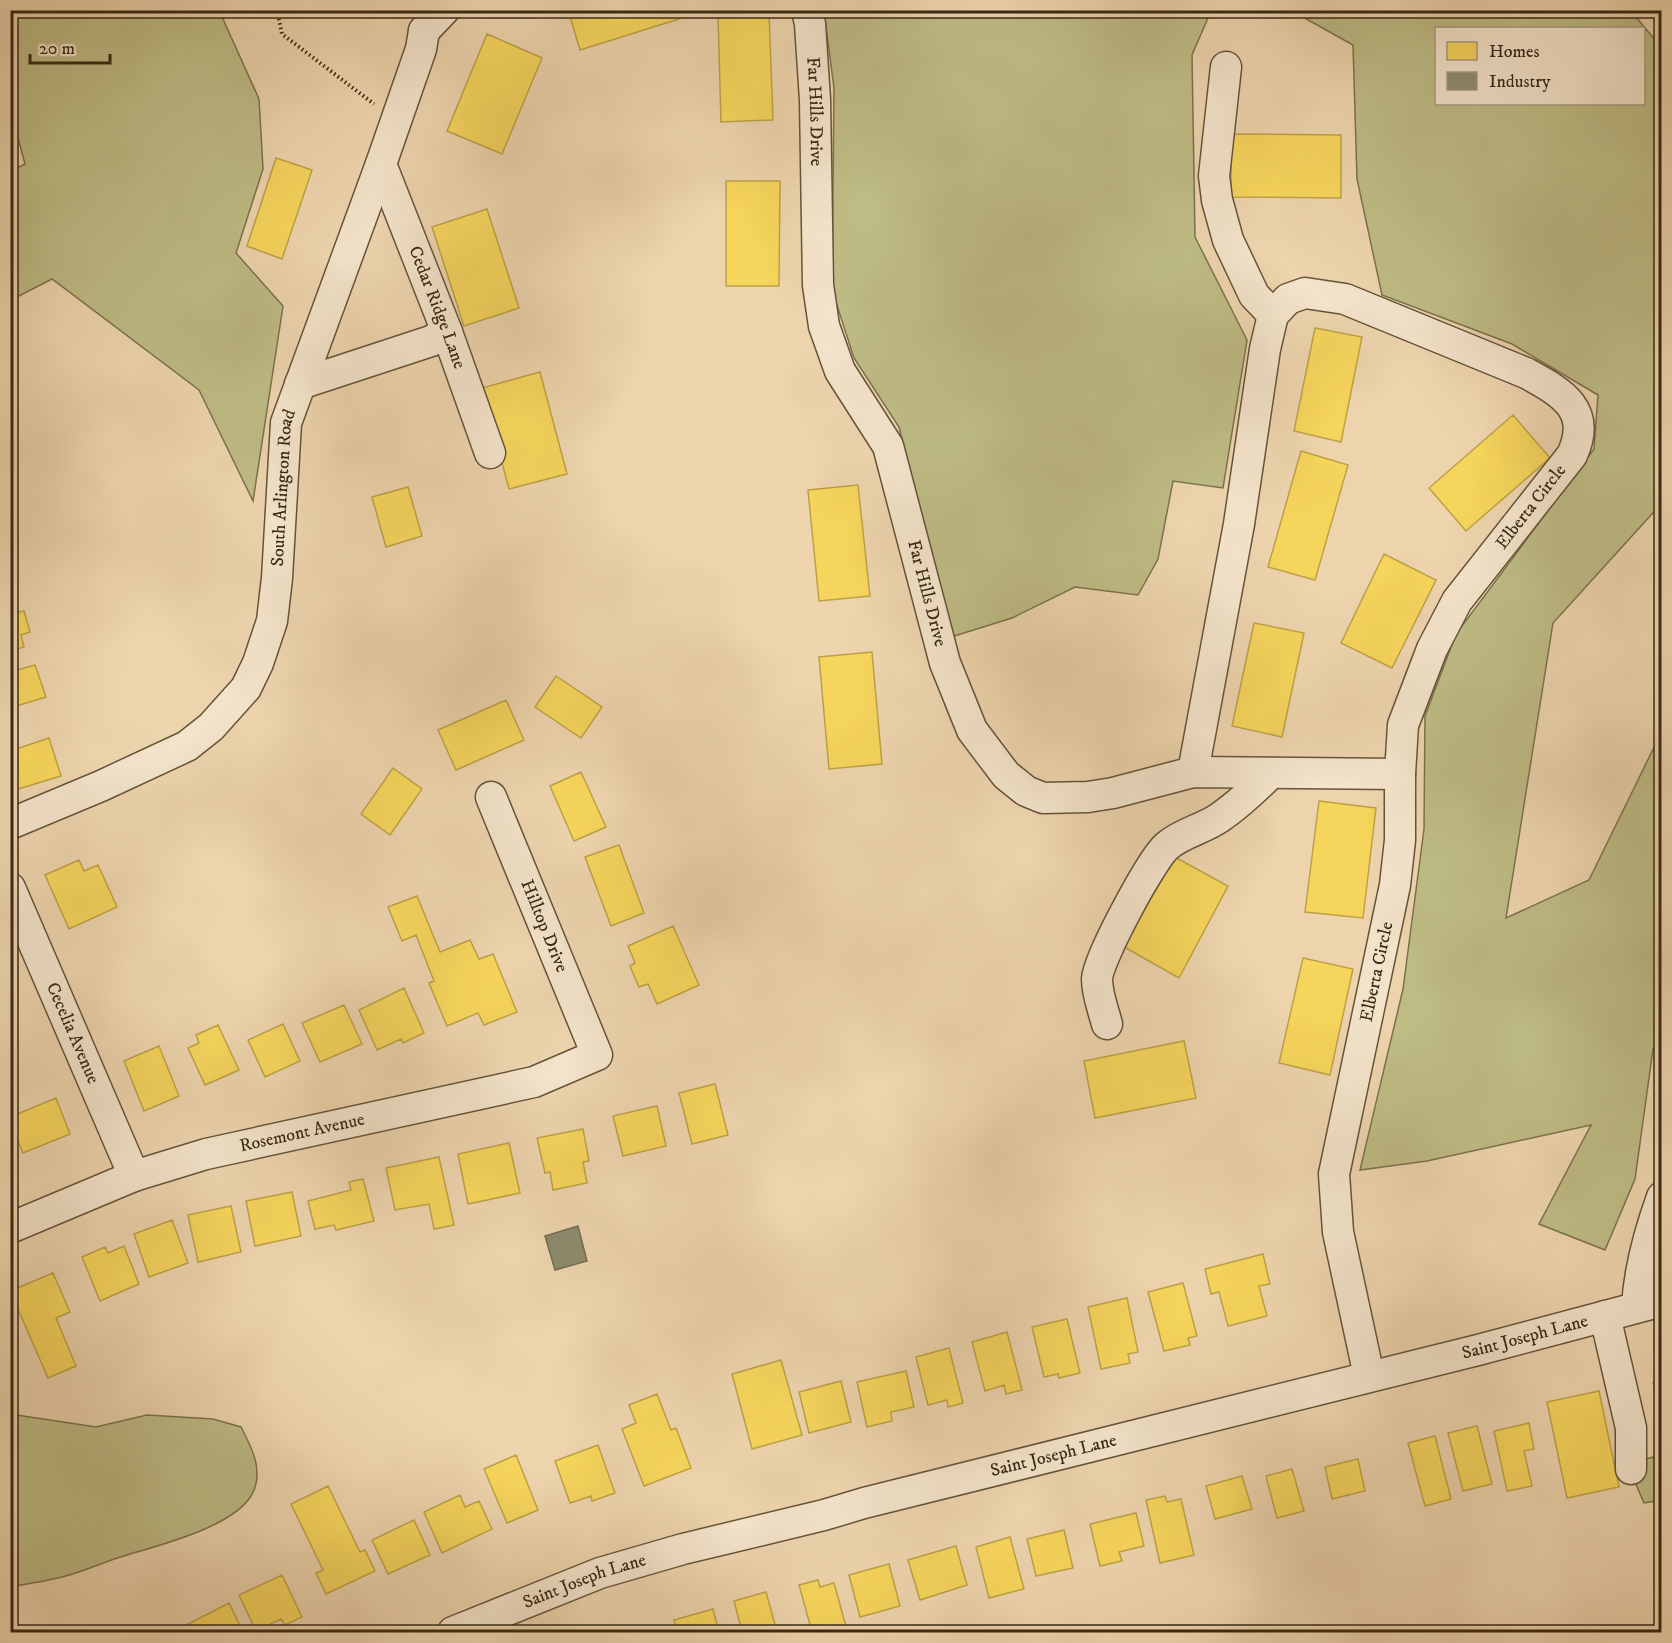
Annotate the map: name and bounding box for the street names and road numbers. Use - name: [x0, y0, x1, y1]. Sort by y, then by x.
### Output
- street label: Far Hills Drive: [801, 56, 827, 166]
- street label: Cedar Ridge Lane: [403, 243, 470, 372]
- street label: South Arlington Road: [267, 406, 301, 567]
- street label: Elberta Circle: [1491, 460, 1571, 554]
- street label: Far Hills Drive: [902, 538, 951, 649]
- street label: Hilltop Drive: [515, 876, 573, 976]
- street label: Elberta Circle: [1356, 920, 1398, 1024]
- street label: Cecelia Avenue: [41, 979, 104, 1087]
- street label: Rosemont Avenue: [237, 1109, 366, 1157]
- street label: Saint Joseph Lane: [1460, 1310, 1590, 1365]
- street label: Saint Joseph Lane: [988, 1429, 1119, 1482]
- street label: Saint Joseph Lane: [520, 1549, 649, 1614]

